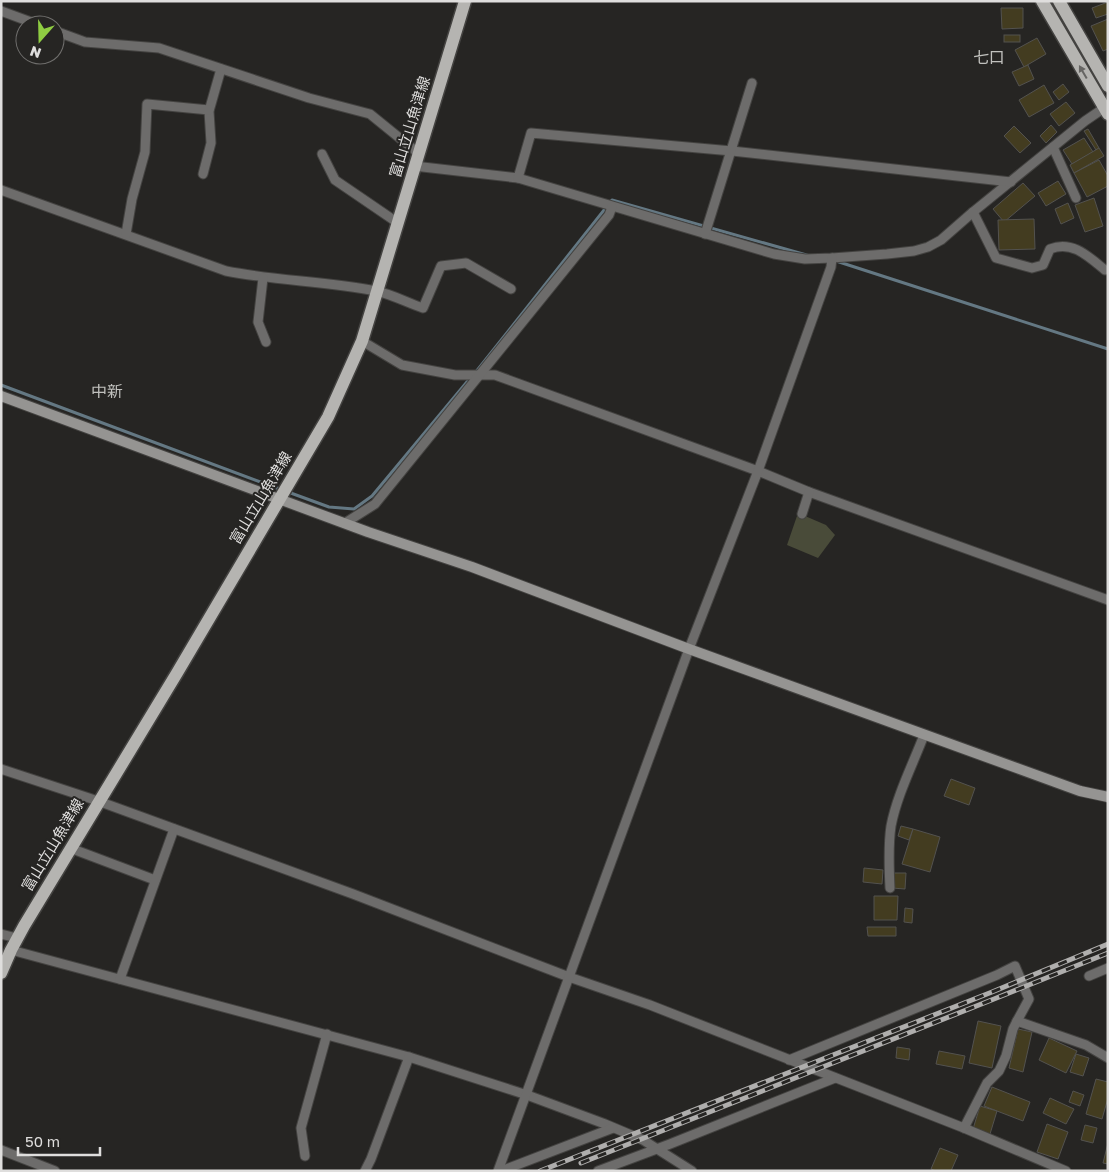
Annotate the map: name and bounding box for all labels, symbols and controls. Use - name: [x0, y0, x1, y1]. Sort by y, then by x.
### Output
- north arrow: [15, 15, 65, 65]
- text: N: [27, 43, 43, 62]
- district label: 七口: [973, 47, 1005, 67]
- one-way arrow: [1079, 66, 1088, 79]
- street label: 富山立山魚津線: [385, 74, 433, 180]
- district label: 中新: [91, 381, 123, 401]
- street label: 富山立山魚津線: [225, 448, 295, 547]
- street label: 富山立山魚津線: [17, 795, 87, 894]
- scale bar: [18, 1124, 100, 1156]
- text: 50 m: [25, 1132, 60, 1150]

